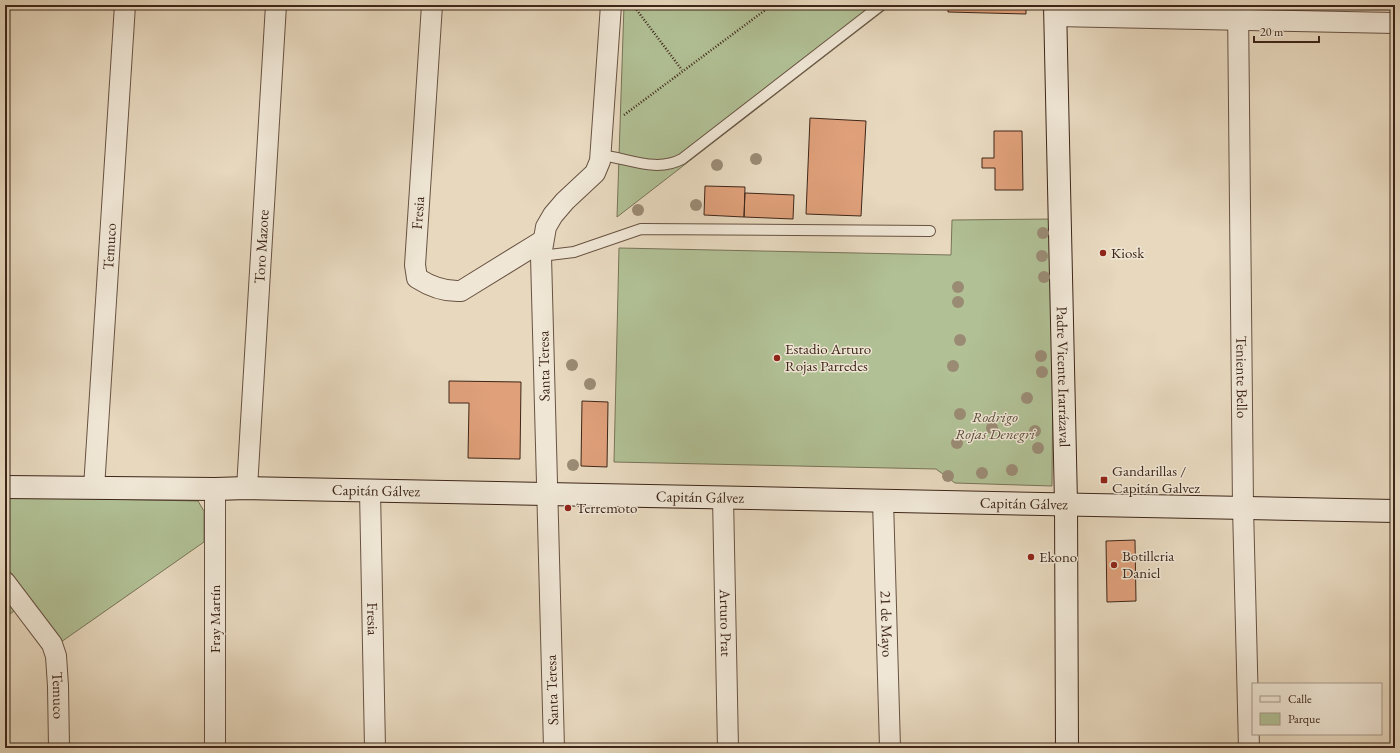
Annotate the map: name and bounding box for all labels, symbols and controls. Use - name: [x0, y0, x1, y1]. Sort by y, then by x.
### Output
- scale bar: [1254, 18, 1319, 44]
- text: 20 m: [1260, 24, 1284, 40]
- street label: Fresia: [407, 196, 428, 230]
- street label: Toro Mazote: [249, 209, 273, 284]
- street label: Temuco: [98, 222, 120, 271]
- place label: Kiosk: [1111, 243, 1145, 262]
- marker: Kiosk: [1098, 248, 1108, 258]
- street label: Padre Vicente Irarrázaval: [1053, 306, 1075, 448]
- street label: Santa Teresa: [533, 331, 554, 401]
- street label: Teniente Bello: [1232, 336, 1252, 418]
- place label: Estadio Arturo Rojas Parredes: [785, 339, 871, 375]
- marker: Estadio Arturo Rojas Parredes: [772, 353, 782, 363]
- park label: Rodrigo Rojas Denegri: [955, 407, 1036, 443]
- place label: Gandarillas / Capitán Galvez: [1112, 461, 1200, 497]
- marker: Gandarillas / Capitán Galvez: [1099, 475, 1109, 485]
- street label: Capitán Gálvez: [332, 480, 421, 500]
- street label: Capitán Gálvez: [656, 486, 744, 507]
- street label: Capitán Gálvez: [980, 493, 1068, 513]
- place label: Terremoto: [576, 498, 637, 517]
- marker: Terremoto: [563, 503, 573, 513]
- place label: Botilleria Daniel: [1122, 546, 1174, 582]
- place label: Ekono: [1039, 547, 1077, 566]
- marker: Ekono: [1026, 552, 1036, 562]
- marker: Botilleria Daniel: [1109, 560, 1119, 570]
- street label: Fray Martín: [205, 585, 224, 653]
- street label: Arturo Prat: [716, 588, 736, 657]
- street label: 21 de Mayo: [877, 590, 897, 657]
- street label: Fresia: [363, 602, 383, 636]
- street label: Santa Teresa: [541, 654, 562, 726]
- street label: Temuco: [48, 671, 69, 719]
- legend: [1252, 683, 1382, 735]
- text: Calle: [1288, 691, 1312, 707]
- text: Parque: [1288, 711, 1320, 727]

